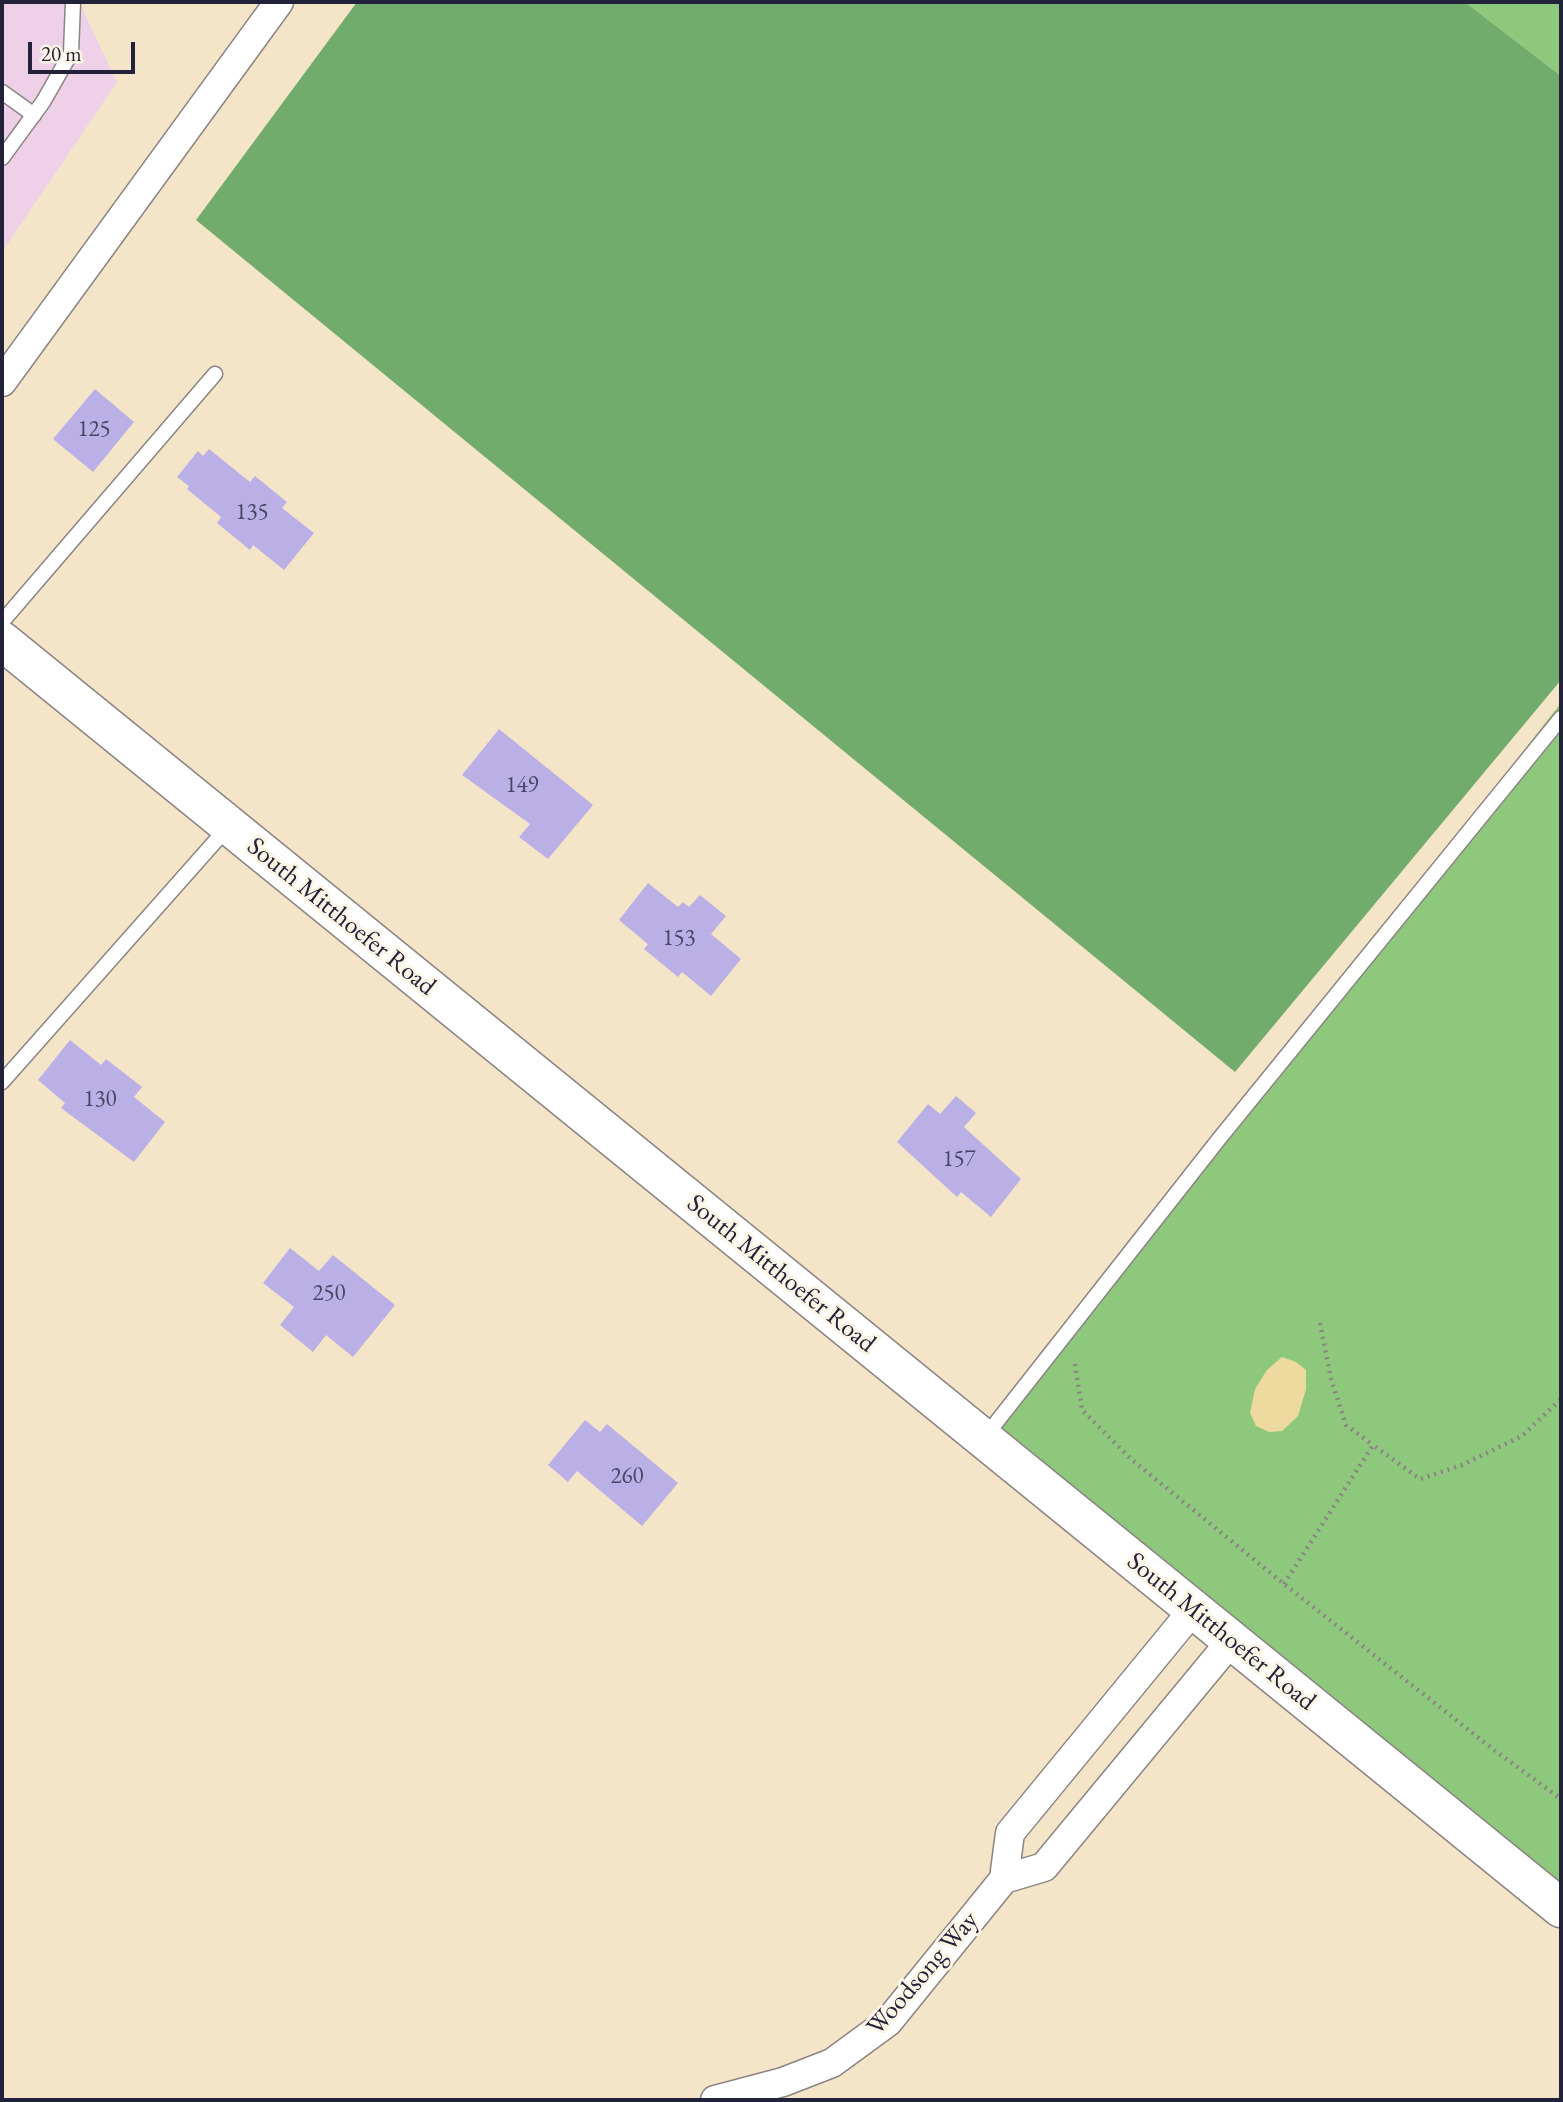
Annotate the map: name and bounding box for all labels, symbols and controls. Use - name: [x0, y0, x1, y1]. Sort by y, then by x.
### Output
- scale bar: [32, 28, 138, 72]
- text: 20 m: [41, 40, 82, 67]
- house number: 125: [77, 416, 111, 444]
- house number: 135: [235, 499, 269, 527]
- house number: 149: [505, 772, 539, 800]
- street label: South Mitthoefer Road: [240, 831, 442, 1003]
- house number: 153: [662, 925, 696, 953]
- house number: 130: [83, 1086, 117, 1114]
- house number: 157: [942, 1146, 976, 1174]
- street label: South Mitthoefer Road: [680, 1188, 882, 1360]
- house number: 250: [312, 1280, 346, 1308]
- house number: 260: [610, 1463, 644, 1491]
- street label: South Mitthoefer Road: [1120, 1546, 1322, 1718]
- street label: Woodsong Way: [861, 1906, 985, 2042]

